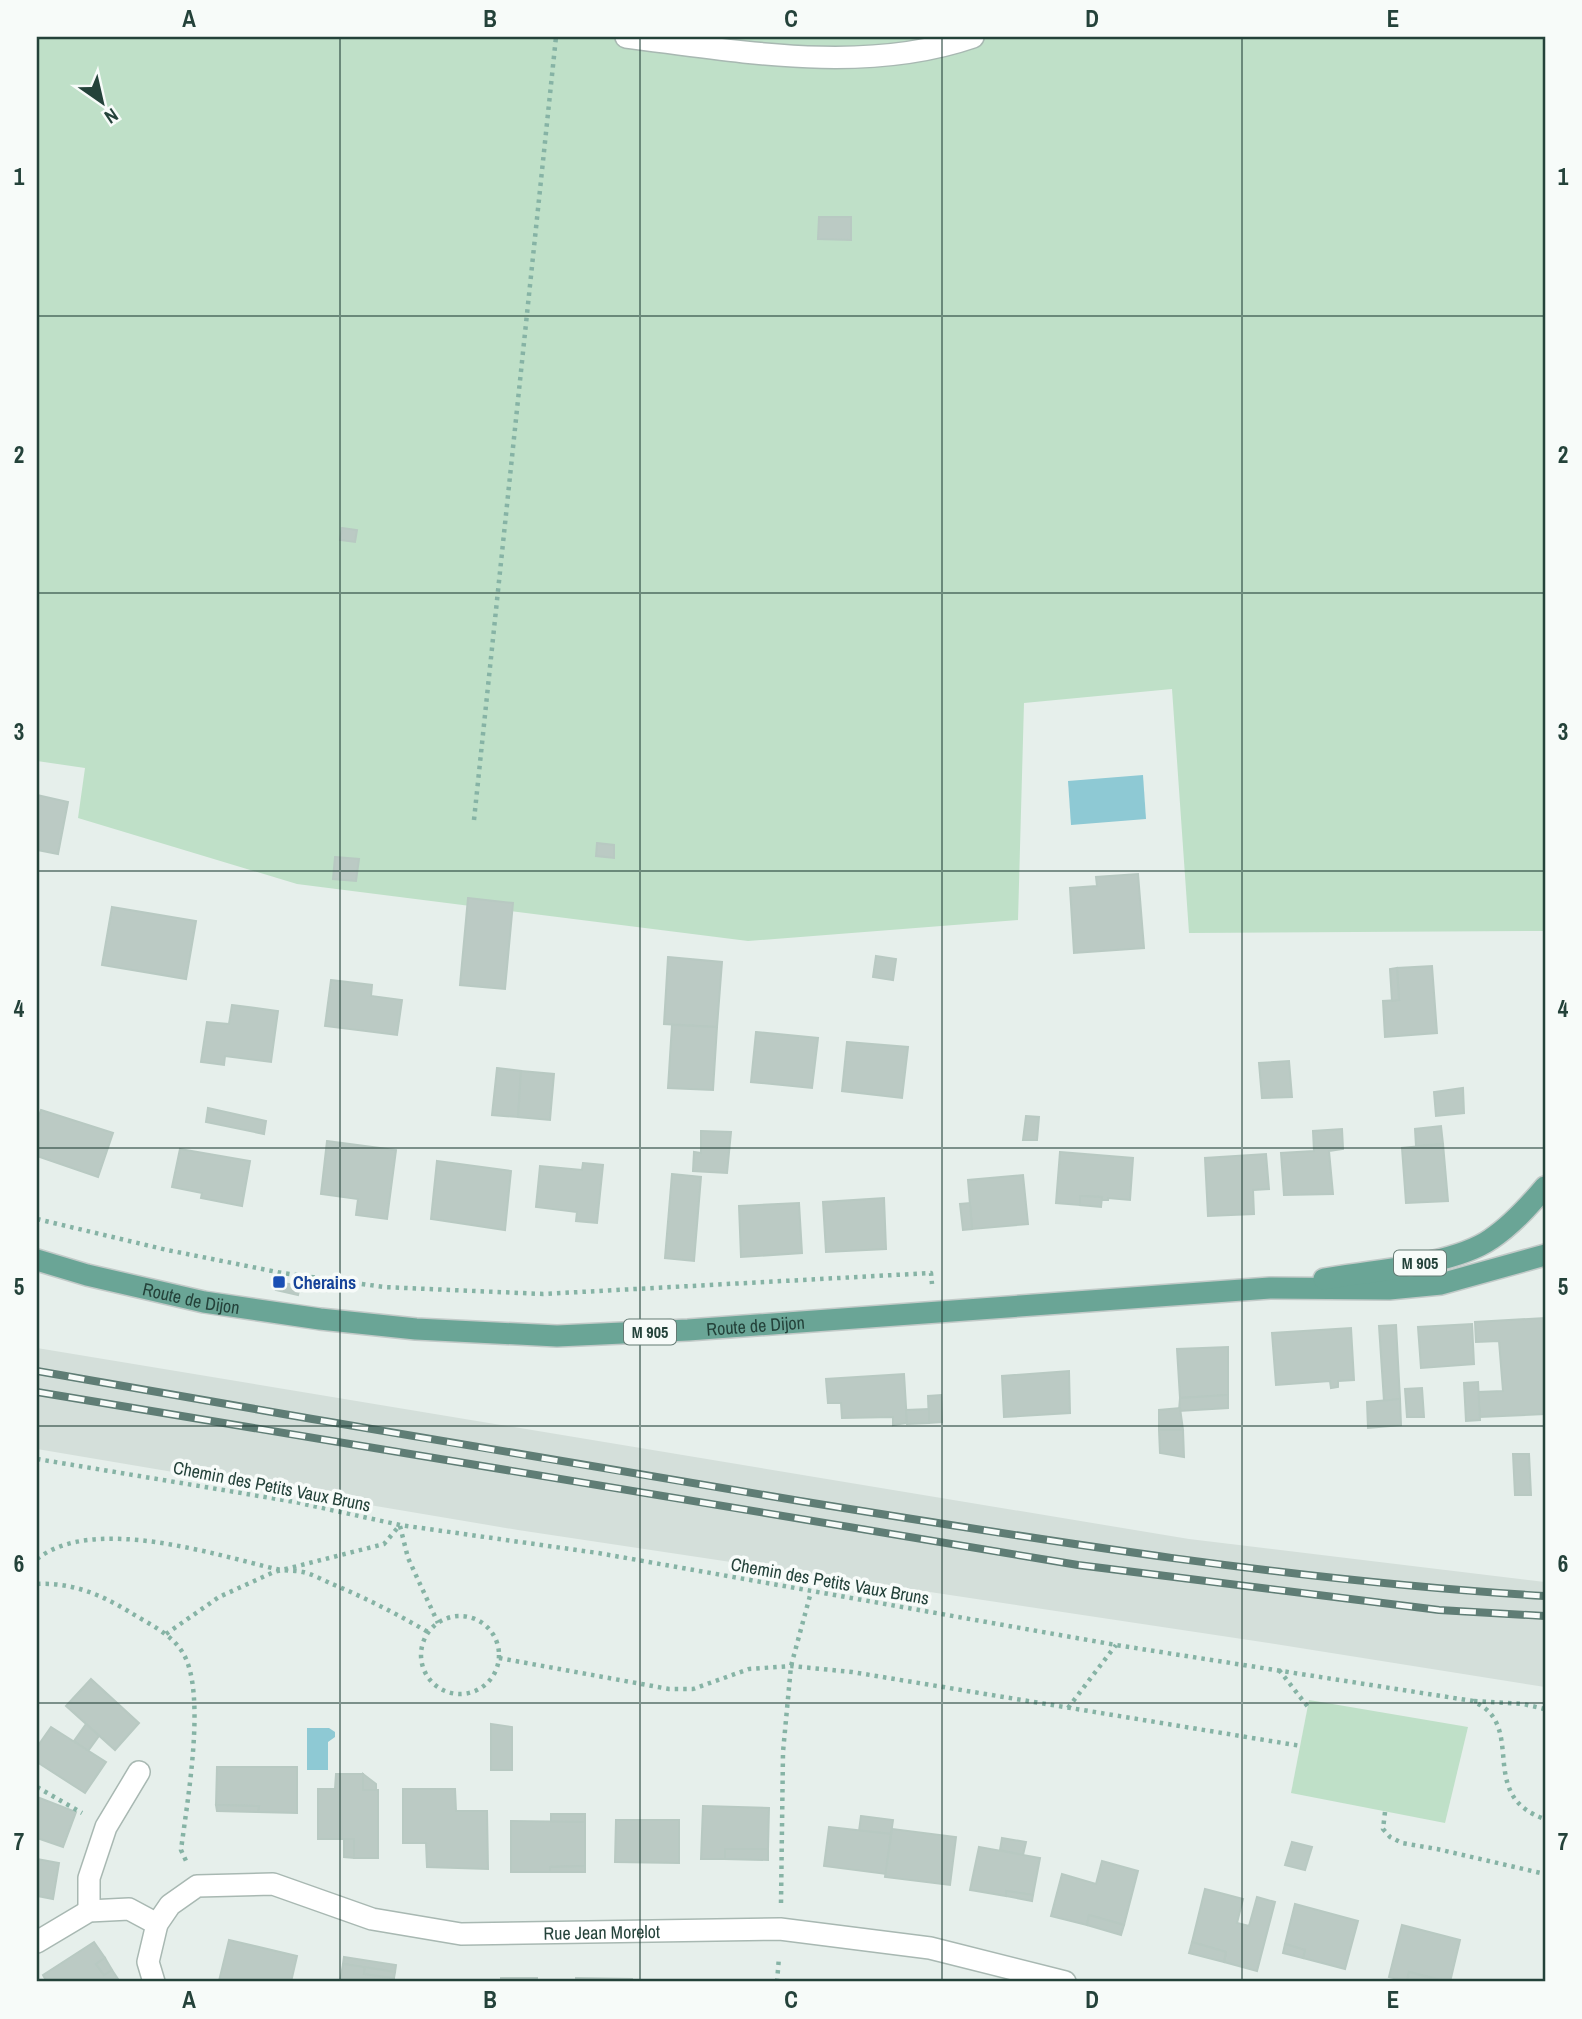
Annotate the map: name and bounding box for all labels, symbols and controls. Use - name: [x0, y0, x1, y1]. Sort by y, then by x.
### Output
- text: A: [182, 3, 196, 34]
- text: B: [483, 3, 497, 34]
- text: C: [784, 3, 798, 34]
- text: D: [1085, 3, 1099, 34]
- text: E: [1387, 3, 1399, 34]
- north arrow: [66, 66, 136, 136]
- text: N: [100, 102, 123, 130]
- text: 1: [14, 161, 25, 192]
- text: 1: [1558, 161, 1569, 192]
- text: 2: [14, 439, 24, 470]
- text: 2: [1558, 439, 1568, 470]
- text: 3: [14, 716, 24, 747]
- text: 3: [1558, 716, 1568, 747]
- text: 4: [14, 993, 25, 1024]
- text: 4: [1558, 993, 1569, 1024]
- road number: M 905: [1394, 1250, 1446, 1275]
- place label: Cherains: [293, 1270, 356, 1295]
- text: 5: [14, 1271, 24, 1302]
- text: 5: [1558, 1271, 1568, 1302]
- marker: Cherains: [271, 1274, 287, 1290]
- street label: Route de Dijon: [140, 1276, 241, 1320]
- street label: Route de Dijon: [705, 1309, 806, 1341]
- road number: M 905: [624, 1320, 676, 1344]
- street label: Chemin des Petits Vaux Bruns: [171, 1455, 373, 1517]
- text: 6: [14, 1548, 24, 1579]
- text: 6: [1558, 1548, 1568, 1579]
- street label: Chemin des Petits Vaux Bruns: [729, 1551, 931, 1611]
- text: 7: [14, 1826, 24, 1857]
- text: 7: [1558, 1826, 1568, 1857]
- street label: Rue Jean Morelot: [543, 1918, 660, 1945]
- text: A: [182, 1984, 196, 2015]
- text: B: [483, 1984, 497, 2015]
- text: C: [784, 1984, 798, 2015]
- text: D: [1085, 1984, 1099, 2015]
- text: E: [1387, 1984, 1399, 2015]

